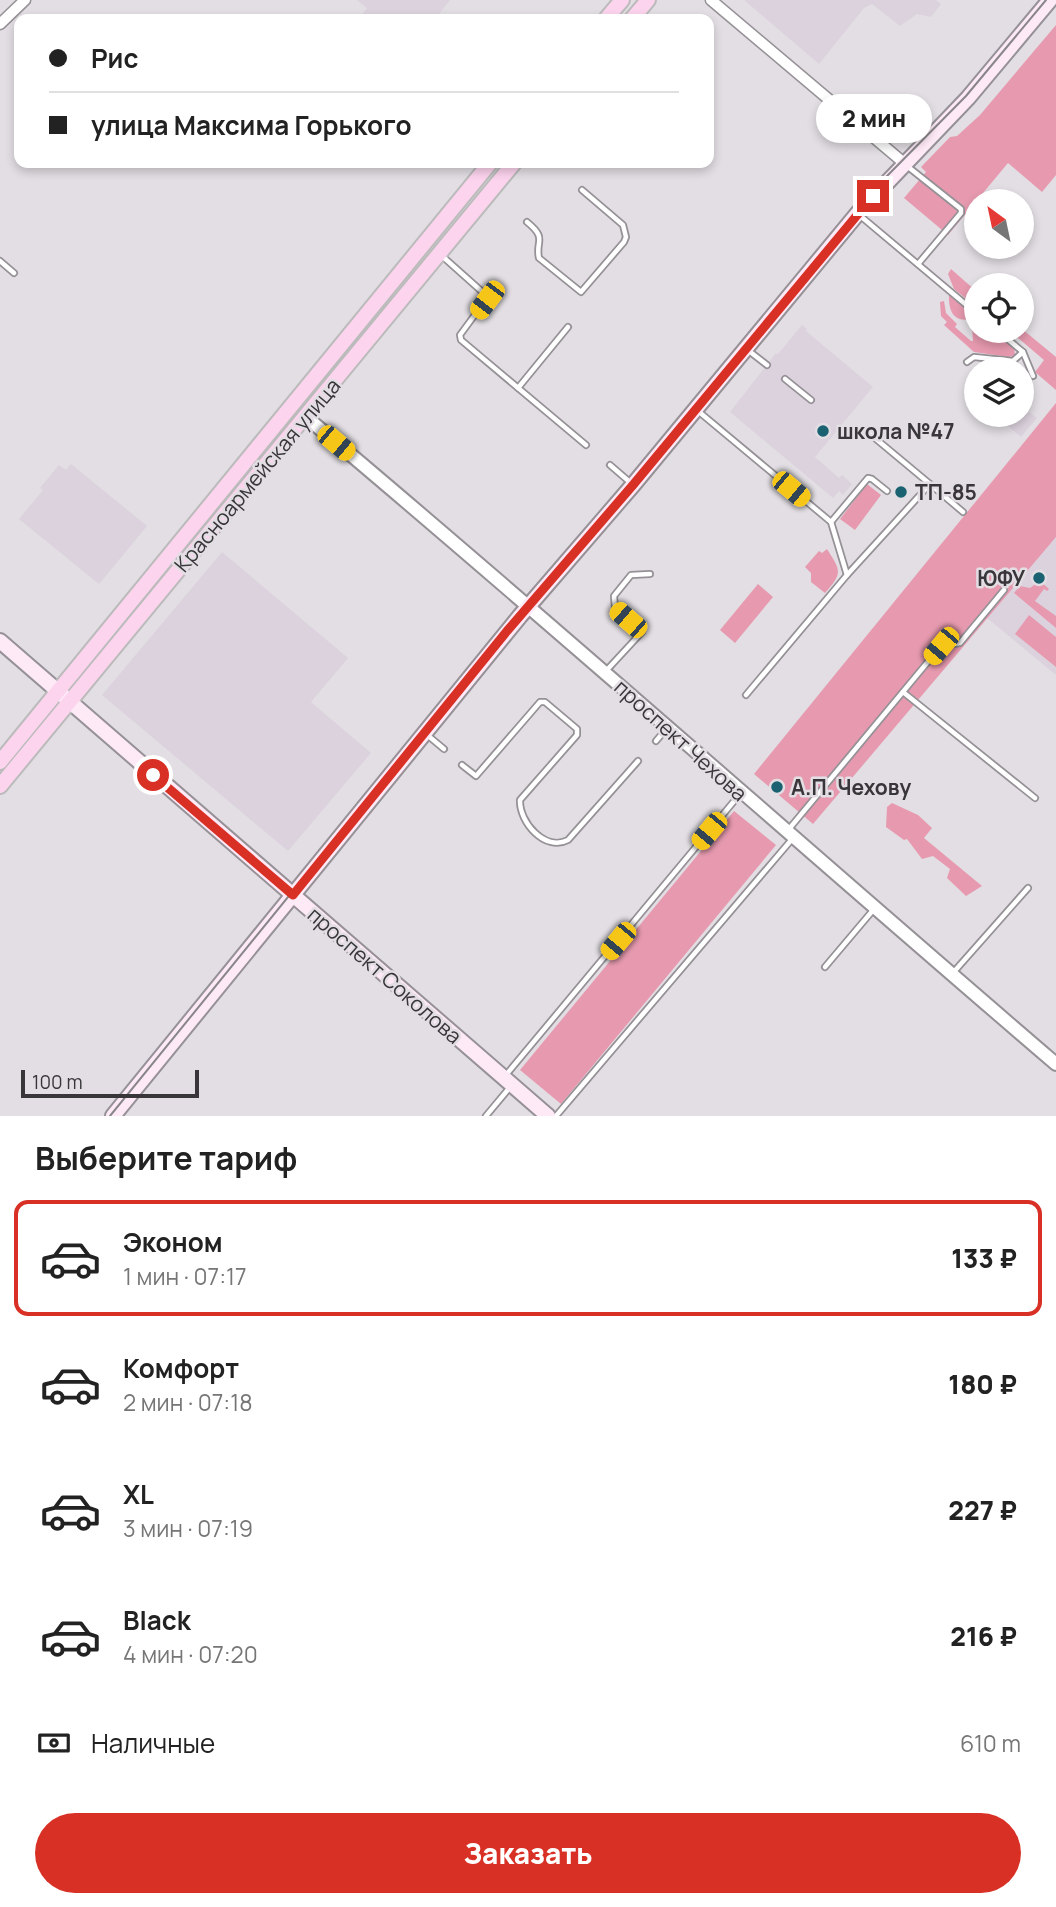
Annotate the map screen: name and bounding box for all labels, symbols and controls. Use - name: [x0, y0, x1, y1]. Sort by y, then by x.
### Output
- text: Рис: [91, 40, 138, 76]
- callout: 2 мин: [815, 94, 931, 144]
- text: 2 мин: [842, 102, 906, 134]
- text: улица Максима Горького: [91, 107, 411, 143]
- route end: [857, 180, 889, 212]
- north arrow: [964, 189, 1034, 259]
- map controls: [964, 189, 1034, 427]
- button: locate: [964, 273, 1034, 343]
- car: [466, 277, 509, 323]
- button: layers: [964, 357, 1034, 427]
- street label: Красноармейская улица: [168, 372, 346, 578]
- place label: школа №47: [837, 417, 954, 445]
- car: [314, 421, 359, 465]
- marker: школа №47: [815, 423, 831, 439]
- car: [769, 467, 814, 511]
- place label: ТП-85: [915, 478, 977, 506]
- marker: ТП-85: [893, 484, 909, 500]
- place label: ЮФУ: [977, 564, 1026, 592]
- marker: ЮФУ: [1031, 570, 1047, 586]
- car: [606, 598, 651, 642]
- car: [920, 623, 963, 669]
- street label: проспект Чехова: [609, 673, 753, 807]
- route start: [137, 759, 169, 791]
- place label: А.П. Чехову: [791, 773, 912, 801]
- marker: А.П. Чехову: [769, 779, 785, 795]
- car: [688, 808, 731, 854]
- street label: проспект Соколова: [302, 900, 468, 1050]
- car: [597, 918, 640, 964]
- scale bar: [21, 1067, 200, 1099]
- text: 100 m: [32, 1069, 83, 1095]
- text: Выберите тариф: [35, 1136, 297, 1180]
- text: Эконом: [123, 1224, 223, 1260]
- icon: car: [39, 1227, 102, 1290]
- text: 133 ₽: [951, 1240, 1017, 1276]
- text: 1 мин · 07:17: [123, 1260, 247, 1292]
- text: Комфорт: [123, 1350, 239, 1386]
- icon: car: [39, 1353, 102, 1416]
- text: 180 ₽: [948, 1366, 1017, 1402]
- text: 2 мин · 07:18: [123, 1386, 252, 1418]
- text: XL: [123, 1476, 154, 1512]
- icon: car: [39, 1479, 102, 1542]
- text: 227 ₽: [948, 1492, 1017, 1528]
- text: 3 мин · 07:19: [123, 1512, 253, 1544]
- text: Black: [123, 1602, 191, 1638]
- icon: car: [39, 1605, 102, 1668]
- text: 216 ₽: [950, 1618, 1017, 1654]
- text: 4 мин · 07:20: [123, 1638, 258, 1670]
- icon: cash: [35, 1724, 73, 1762]
- text: Наличные: [91, 1725, 215, 1761]
- text: 610 m: [960, 1727, 1021, 1759]
- button: Заказать: [35, 1813, 1021, 1893]

